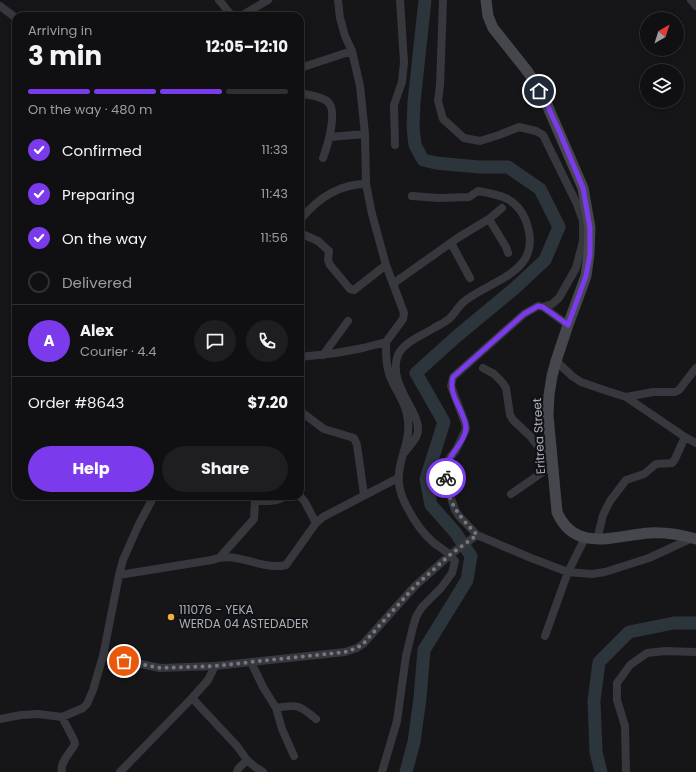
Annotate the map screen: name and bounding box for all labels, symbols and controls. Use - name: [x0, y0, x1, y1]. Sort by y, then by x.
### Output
- north arrow: [640, 12, 684, 56]
- map controls: [640, 12, 684, 108]
- text: Arriving in: [28, 21, 92, 40]
- text: 12:05–12:10: [206, 36, 288, 57]
- text: 3 min: [28, 38, 102, 74]
- button: layers: [640, 64, 684, 108]
- pin: [522, 74, 556, 108]
- icon: home: [528, 80, 550, 102]
- text: On the way · 480 m: [28, 100, 152, 119]
- icon: check: [28, 139, 50, 161]
- text: Confirmed: [62, 140, 142, 161]
- text: 11:33: [262, 140, 288, 159]
- icon: check: [28, 183, 50, 205]
- text: Preparing: [62, 184, 135, 205]
- text: 11:43: [261, 184, 288, 203]
- icon: check: [28, 227, 50, 249]
- text: On the way: [62, 228, 147, 249]
- text: 11:56: [260, 228, 288, 247]
- text: Delivered: [62, 272, 132, 293]
- text: Alex: [80, 320, 114, 341]
- button: chat: [194, 320, 236, 362]
- button: phone: [246, 320, 288, 362]
- text: A: [43, 330, 55, 351]
- text: Courier · 4.4: [80, 342, 156, 361]
- text: Order #8643: [28, 392, 124, 413]
- text: $7.20: [248, 392, 288, 413]
- street label: Eritrea Street: [528, 397, 549, 475]
- button: Help: [28, 446, 154, 492]
- button: Share: [162, 446, 288, 492]
- courier: [426, 458, 466, 498]
- icon: bike: [435, 467, 457, 489]
- place label: 111076 - YEKA WERDA 04 ASTEDADER: [179, 601, 309, 632]
- marker: 111076 - YEKA WERDA 04 ASTEDADER: [166, 612, 176, 622]
- pin: [107, 644, 141, 678]
- icon: bag: [113, 650, 135, 672]

